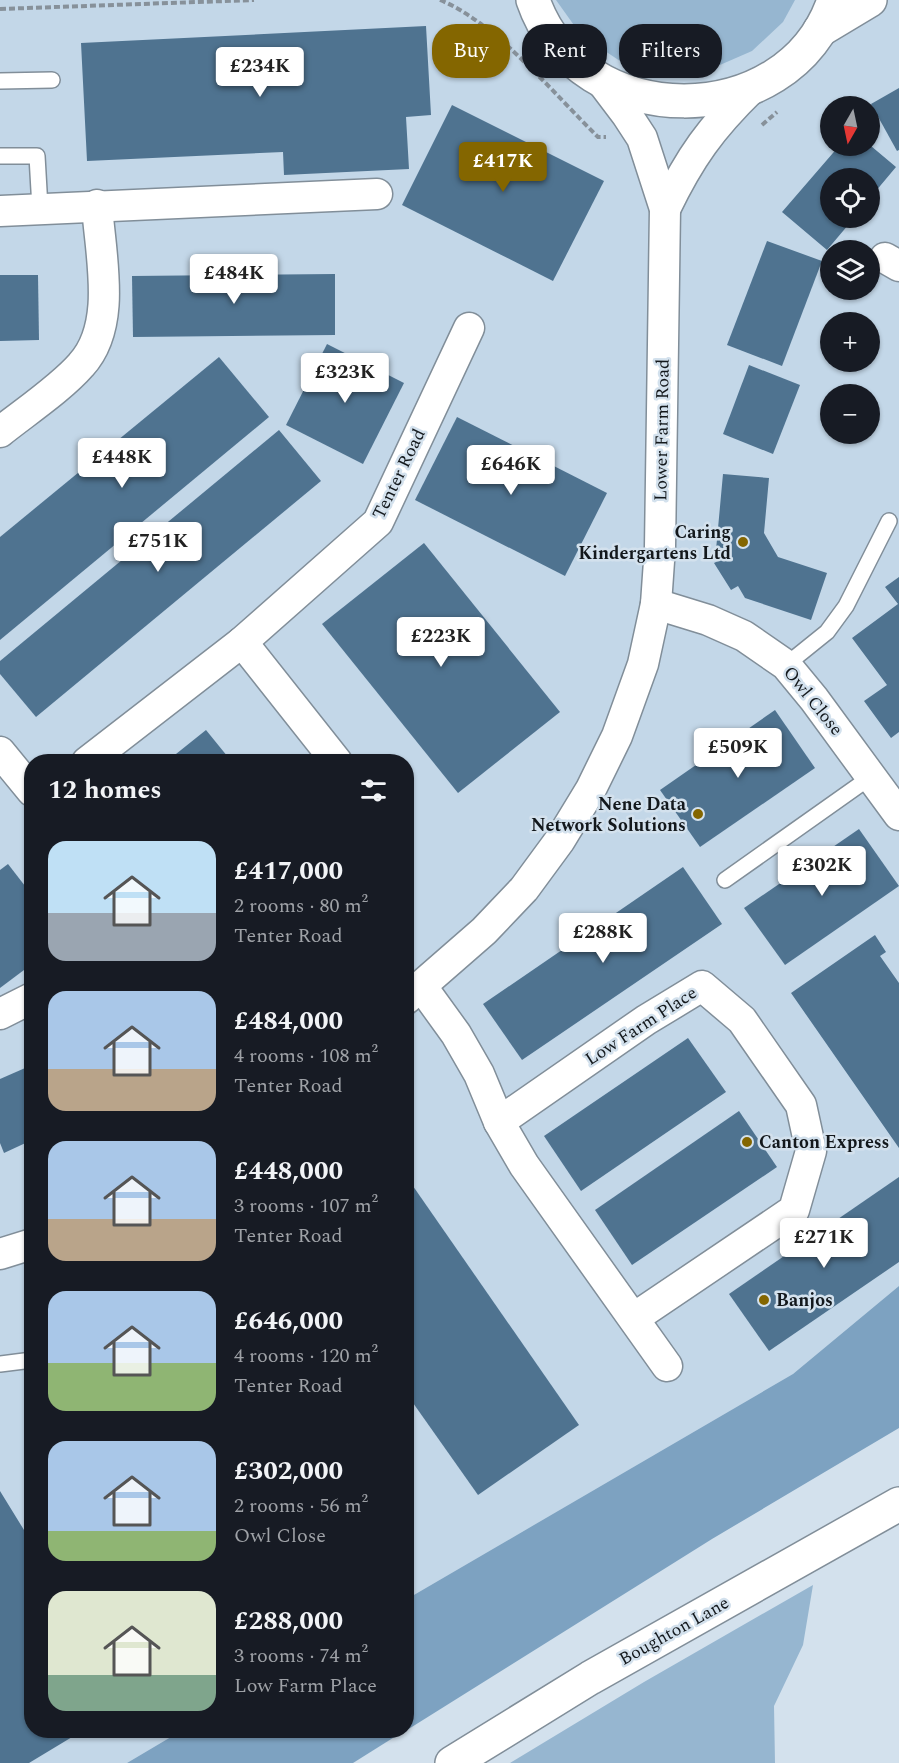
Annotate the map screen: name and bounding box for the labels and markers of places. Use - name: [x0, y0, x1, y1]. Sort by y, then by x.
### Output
- pin: £234K: [218, 47, 302, 98]
- pin: £417K: [461, 142, 545, 193]
- pin: £484K: [192, 254, 276, 305]
- pin: £323K: [303, 353, 387, 404]
- pin: £448K: [80, 438, 164, 489]
- pin: £646K: [469, 445, 553, 496]
- place label: Caring Kindergartens Ltd: [578, 519, 731, 567]
- pin: £751K: [116, 522, 200, 573]
- marker: Caring Kindergartens Ltd: [736, 535, 750, 549]
- pin: £223K: [399, 617, 483, 668]
- pin: £509K: [696, 728, 780, 779]
- place label: Nene Data Network Solutions: [531, 791, 687, 839]
- marker: Nene Data Network Solutions: [691, 807, 705, 821]
- pin: £302K: [780, 846, 864, 897]
- pin: £288K: [561, 913, 645, 964]
- place label: Canton Express: [759, 1129, 889, 1156]
- marker: Canton Express: [740, 1135, 754, 1149]
- pin: £271K: [782, 1218, 866, 1269]
- place label: Banjos: [776, 1287, 833, 1314]
- marker: Banjos: [757, 1293, 771, 1307]

